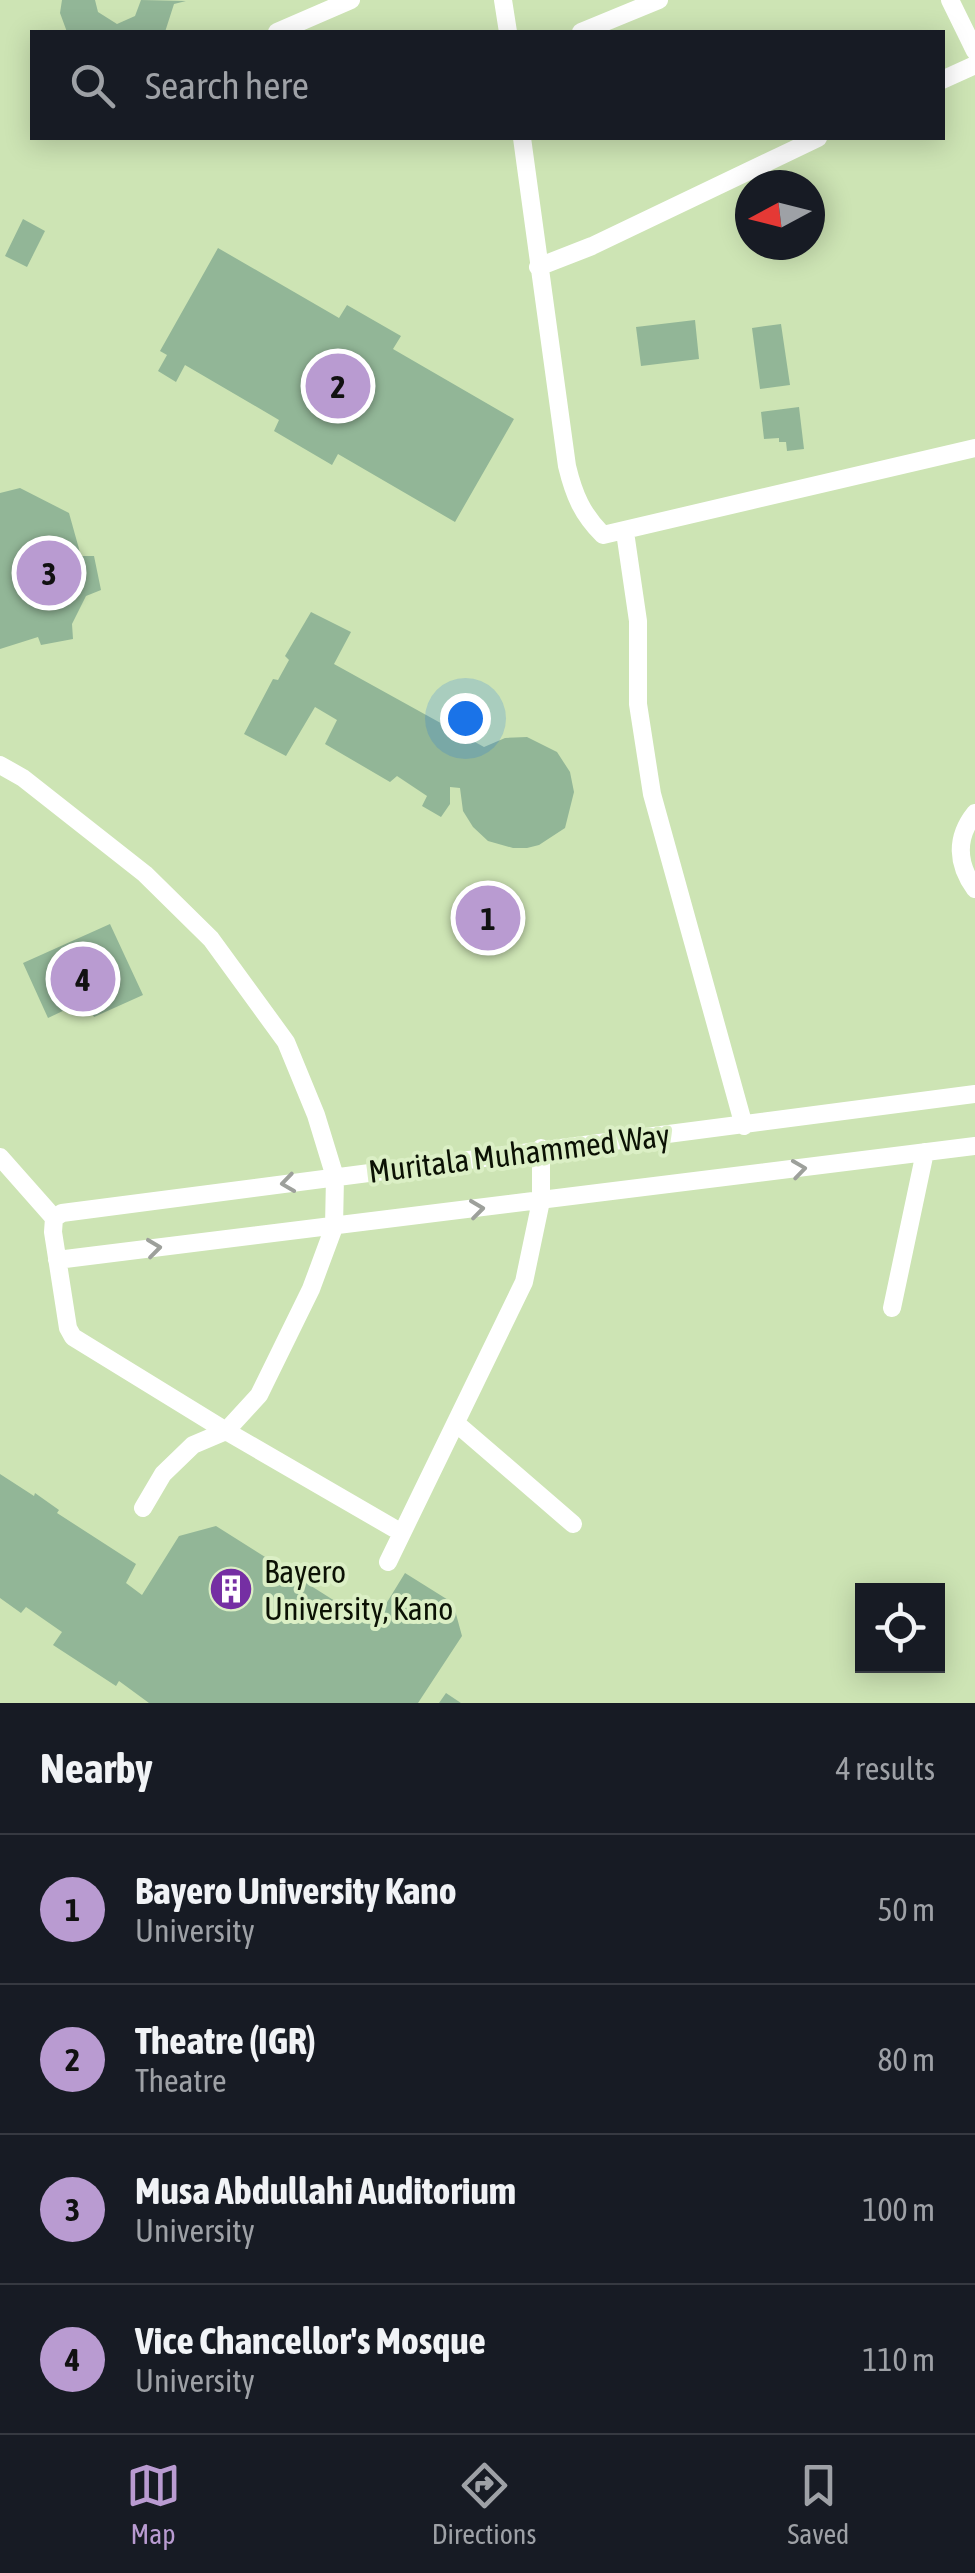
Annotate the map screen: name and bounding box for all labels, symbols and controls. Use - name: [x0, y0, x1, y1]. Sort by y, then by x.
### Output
- search box: [30, 30, 945, 140]
- icon: search: [65, 58, 120, 113]
- text: Search here: [145, 64, 309, 107]
- north arrow: [735, 170, 825, 260]
- pin: 2: [306, 348, 370, 424]
- pin: 3: [17, 536, 82, 610]
- your location: [440, 693, 491, 744]
- pin: 1: [456, 880, 520, 956]
- pin: 4: [51, 942, 116, 1016]
- street label: Muritala Muhammed Way: [366, 1116, 672, 1190]
- one-way arrow: [792, 1159, 808, 1180]
- one-way arrow: [280, 1172, 296, 1193]
- one-way arrow: [469, 1199, 485, 1220]
- one-way arrow: [146, 1239, 163, 1260]
- place label: Bayero University, Kano: [264, 1553, 453, 1627]
- building icon: Bayero University, Kano: [208, 1566, 254, 1612]
- map controls: [855, 1583, 945, 1673]
- button: locate: [855, 1583, 945, 1673]
- text: Nearby: [40, 1744, 153, 1792]
- text: 4 results: [836, 1750, 935, 1787]
- text: Bayero University Kano: [135, 1869, 457, 1912]
- text: 1: [65, 1891, 80, 1928]
- text: 50 m: [877, 1891, 935, 1928]
- text: University: [135, 1912, 255, 1949]
- text: Theatre (IGR): [135, 2019, 316, 2062]
- text: 2: [65, 2041, 80, 2078]
- text: 80 m: [877, 2041, 935, 2078]
- text: Theatre: [135, 2062, 227, 2099]
- text: Musa Abdullahi Auditorium: [135, 2169, 516, 2212]
- text: 3: [65, 2191, 80, 2228]
- text: 100 m: [862, 2191, 935, 2228]
- text: University: [135, 2212, 255, 2249]
- text: Vice Chancellor's Mosque: [135, 2319, 486, 2362]
- text: 4: [65, 2341, 80, 2378]
- text: 110 m: [862, 2341, 935, 2378]
- text: University: [135, 2362, 255, 2399]
- tab: Map: [126, 2458, 181, 2550]
- tab: Directions: [432, 2458, 536, 2550]
- tab: Saved: [788, 2458, 849, 2550]

